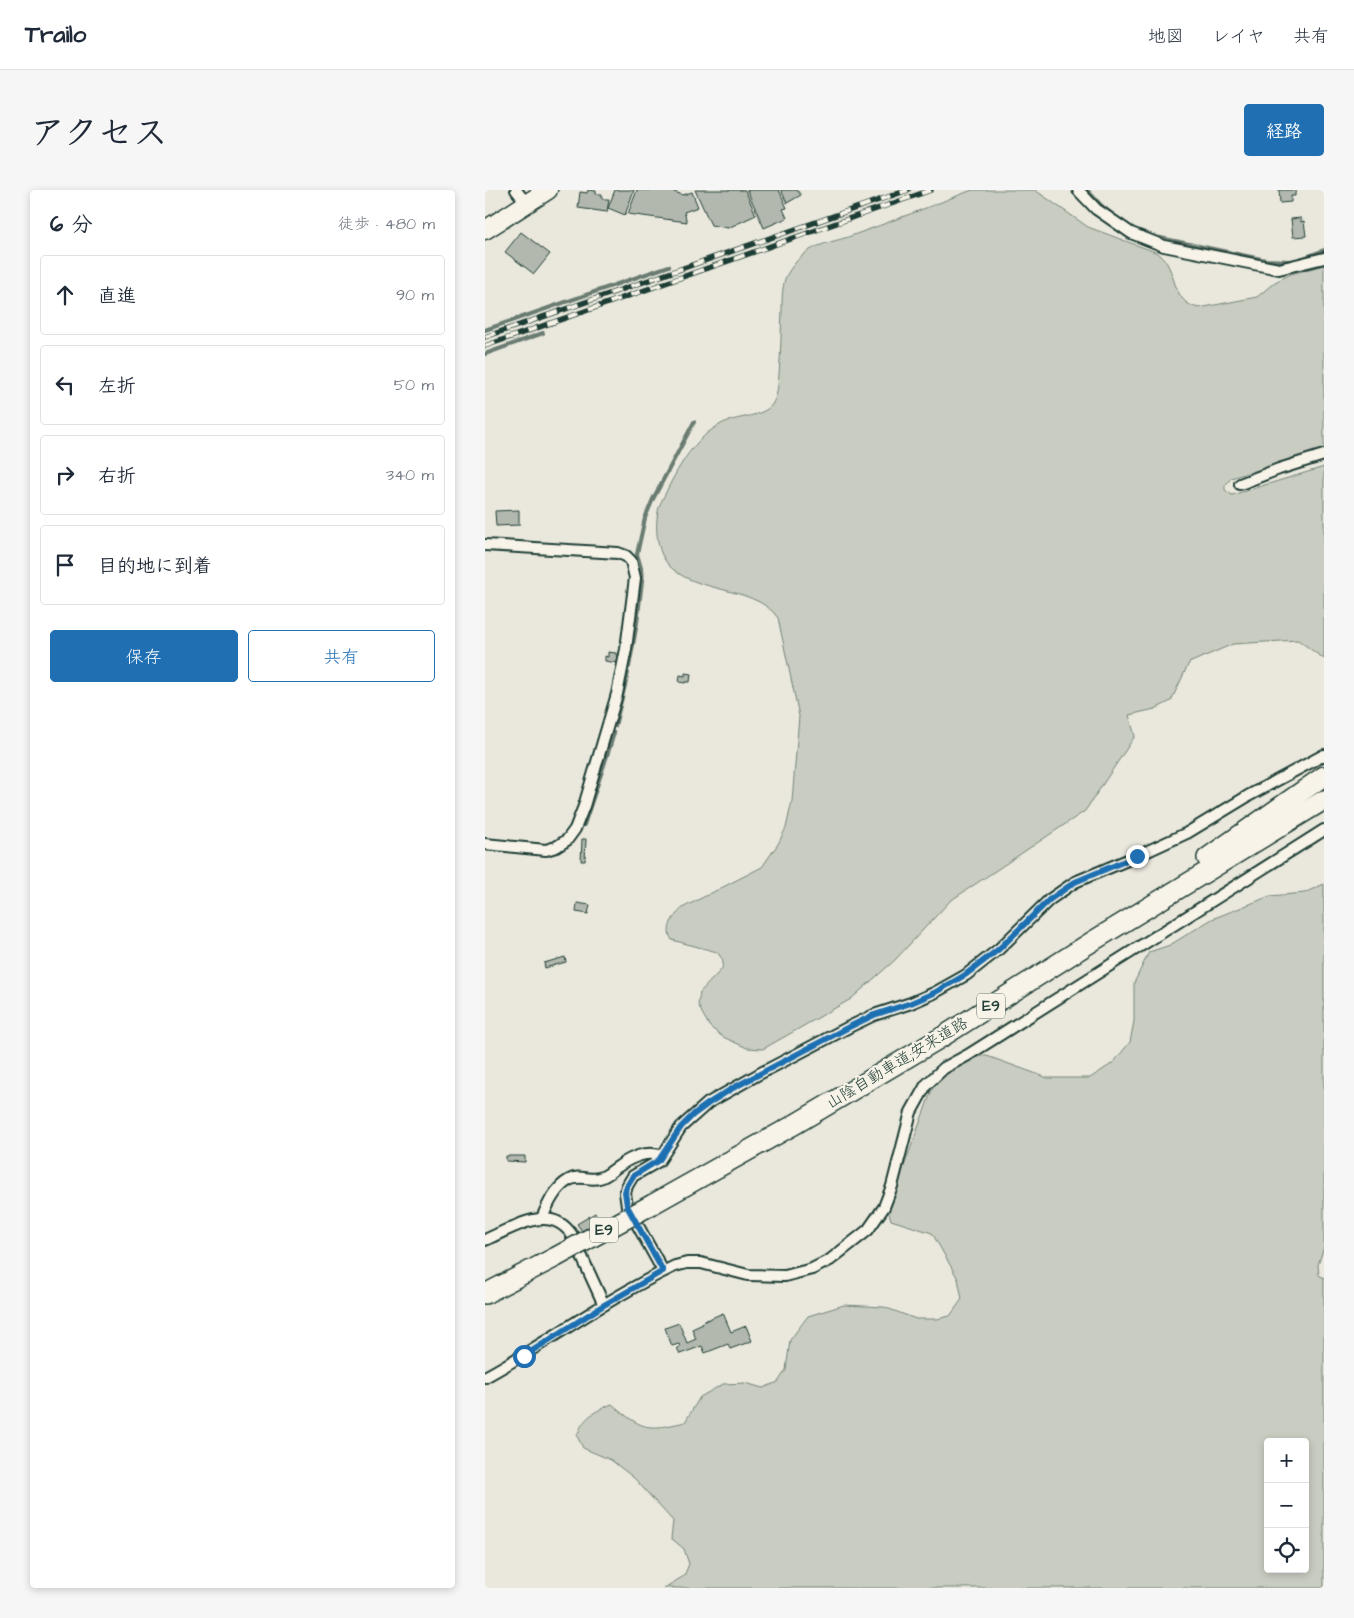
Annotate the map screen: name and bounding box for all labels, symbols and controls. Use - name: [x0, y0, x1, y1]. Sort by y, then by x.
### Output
- text: Trailo: [25, 18, 86, 52]
- text: 地図: [1148, 24, 1184, 49]
- text: レイヤ: [1212, 24, 1265, 49]
- text: 共有: [1293, 24, 1329, 49]
- button: 経路: [1244, 104, 1324, 156]
- text: アクセス: [30, 109, 168, 158]
- text: 6 分: [50, 210, 93, 239]
- text: 徒歩 · 480 m: [338, 213, 435, 235]
- icon: ahead: [51, 281, 79, 309]
- text: 直進: [98, 283, 136, 310]
- text: 90 m: [396, 284, 434, 306]
- icon: left: [51, 371, 79, 399]
- text: 左折: [98, 373, 136, 400]
- text: 50 m: [394, 374, 434, 396]
- icon: right: [51, 461, 79, 489]
- text: 右折: [98, 463, 136, 490]
- text: 340 m: [386, 464, 434, 486]
- icon: arrive: [51, 551, 79, 579]
- text: 目的地に到着: [98, 553, 212, 580]
- button: 保存: [50, 630, 238, 682]
- button: 共有: [248, 630, 435, 682]
- route end: [1126, 845, 1149, 868]
- road number: E9: [977, 994, 1005, 1018]
- street label: 山陰自動車道;安来道路: [822, 1012, 972, 1114]
- road number: E9: [590, 1218, 618, 1242]
- route start: [513, 1345, 536, 1368]
- map controls: [1264, 1438, 1309, 1573]
- button: +: [1264, 1438, 1309, 1483]
- button: −: [1264, 1483, 1309, 1528]
- button: locate: [1264, 1528, 1309, 1573]

